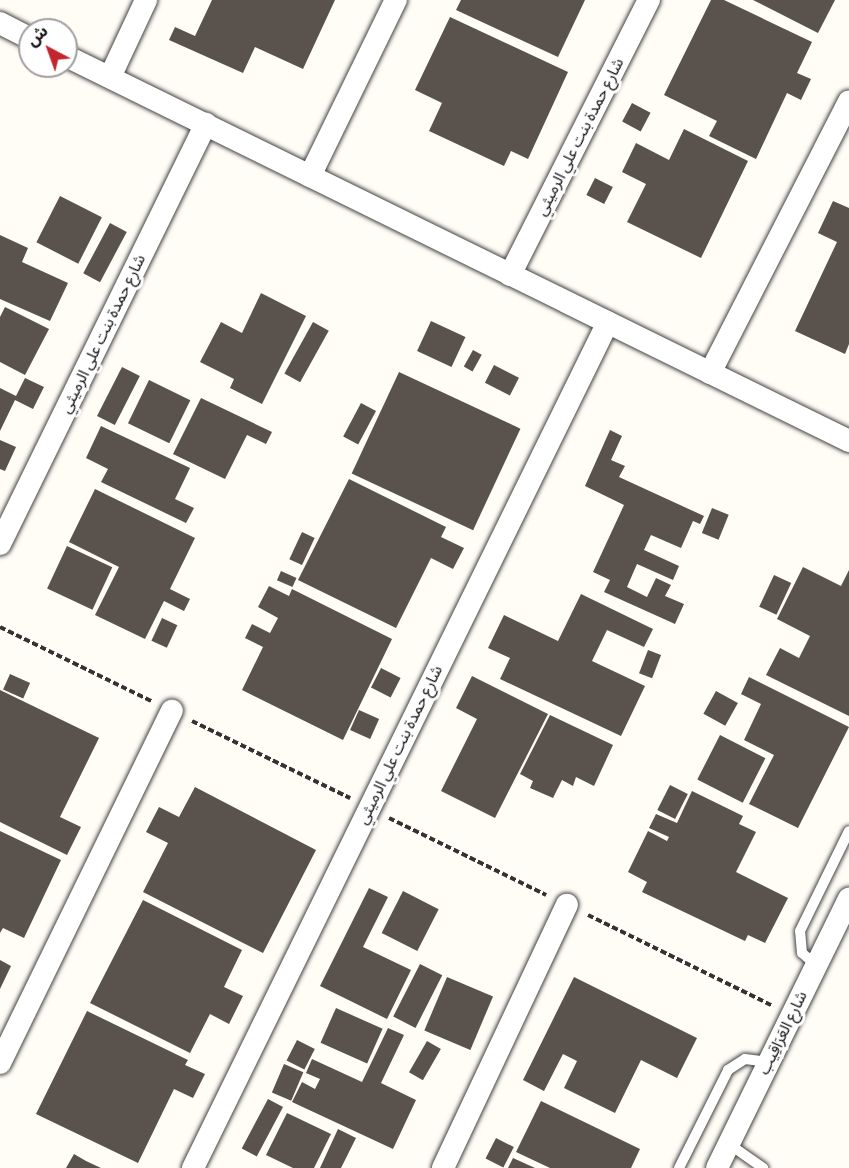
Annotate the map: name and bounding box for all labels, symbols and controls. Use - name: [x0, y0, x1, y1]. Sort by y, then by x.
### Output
- north arrow: [18, 18, 78, 78]
- text: ش: [23, 22, 51, 49]
- street label: شارع حمدة بنت علي الرميثي: [532, 55, 628, 219]
- street label: شارع حمدة بنت علي الرميثي: [56, 251, 150, 417]
- street label: شارع حمدة بنت علي الرميثي: [353, 662, 447, 828]
- street label: شارع العَرَاقِيب: [754, 988, 812, 1078]

